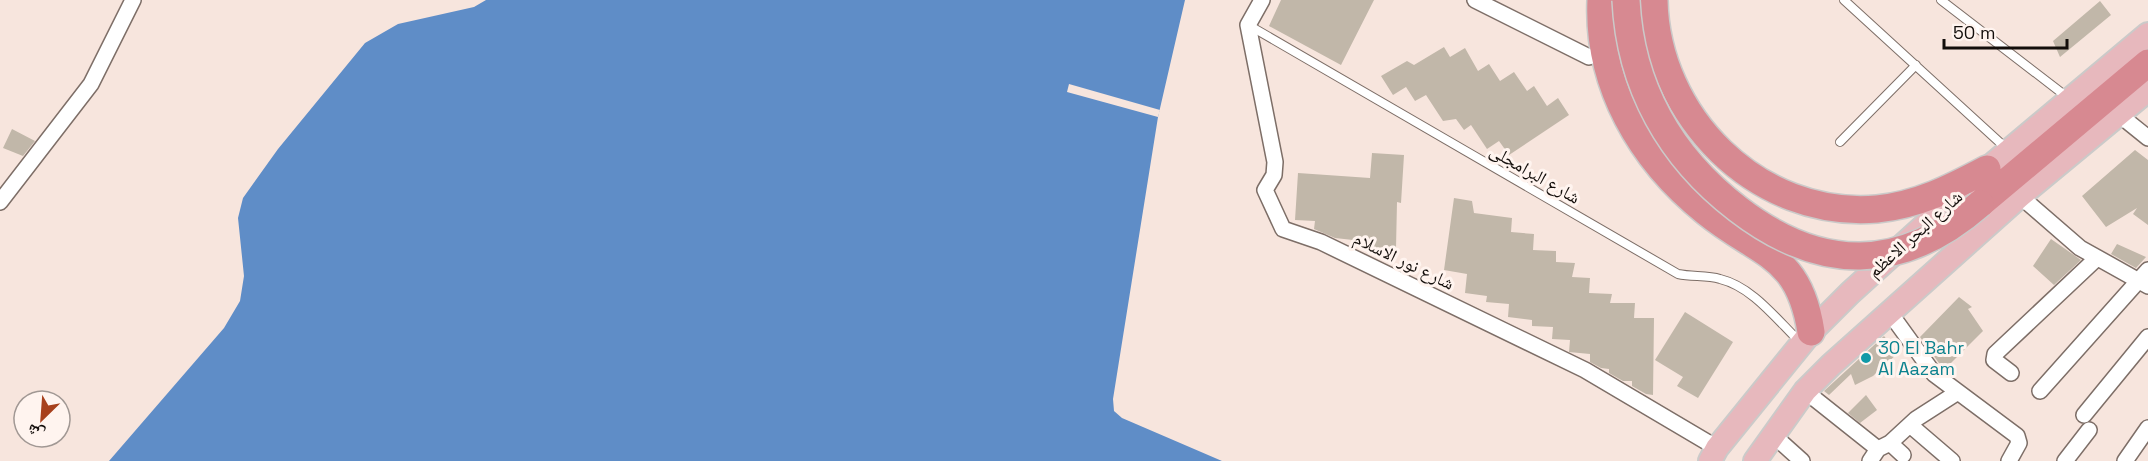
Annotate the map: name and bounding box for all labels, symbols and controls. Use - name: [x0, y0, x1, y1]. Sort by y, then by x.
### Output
- scale bar: [1944, 12, 2067, 50]
- text: 50 m: [1953, 21, 1995, 44]
- street label: شارع البرامجلى: [1486, 138, 1585, 209]
- street label: شارع البحر الاعظم: [1863, 185, 1967, 283]
- street label: شارع نور الاسلام: [1350, 226, 1458, 296]
- place label: 30 El Bahr Al Aazam: [1878, 336, 1964, 380]
- marker: 30 El Bahr Al Aazam: [1859, 351, 1873, 365]
- north arrow: [12, 389, 72, 449]
- text: ش: [24, 419, 48, 445]

